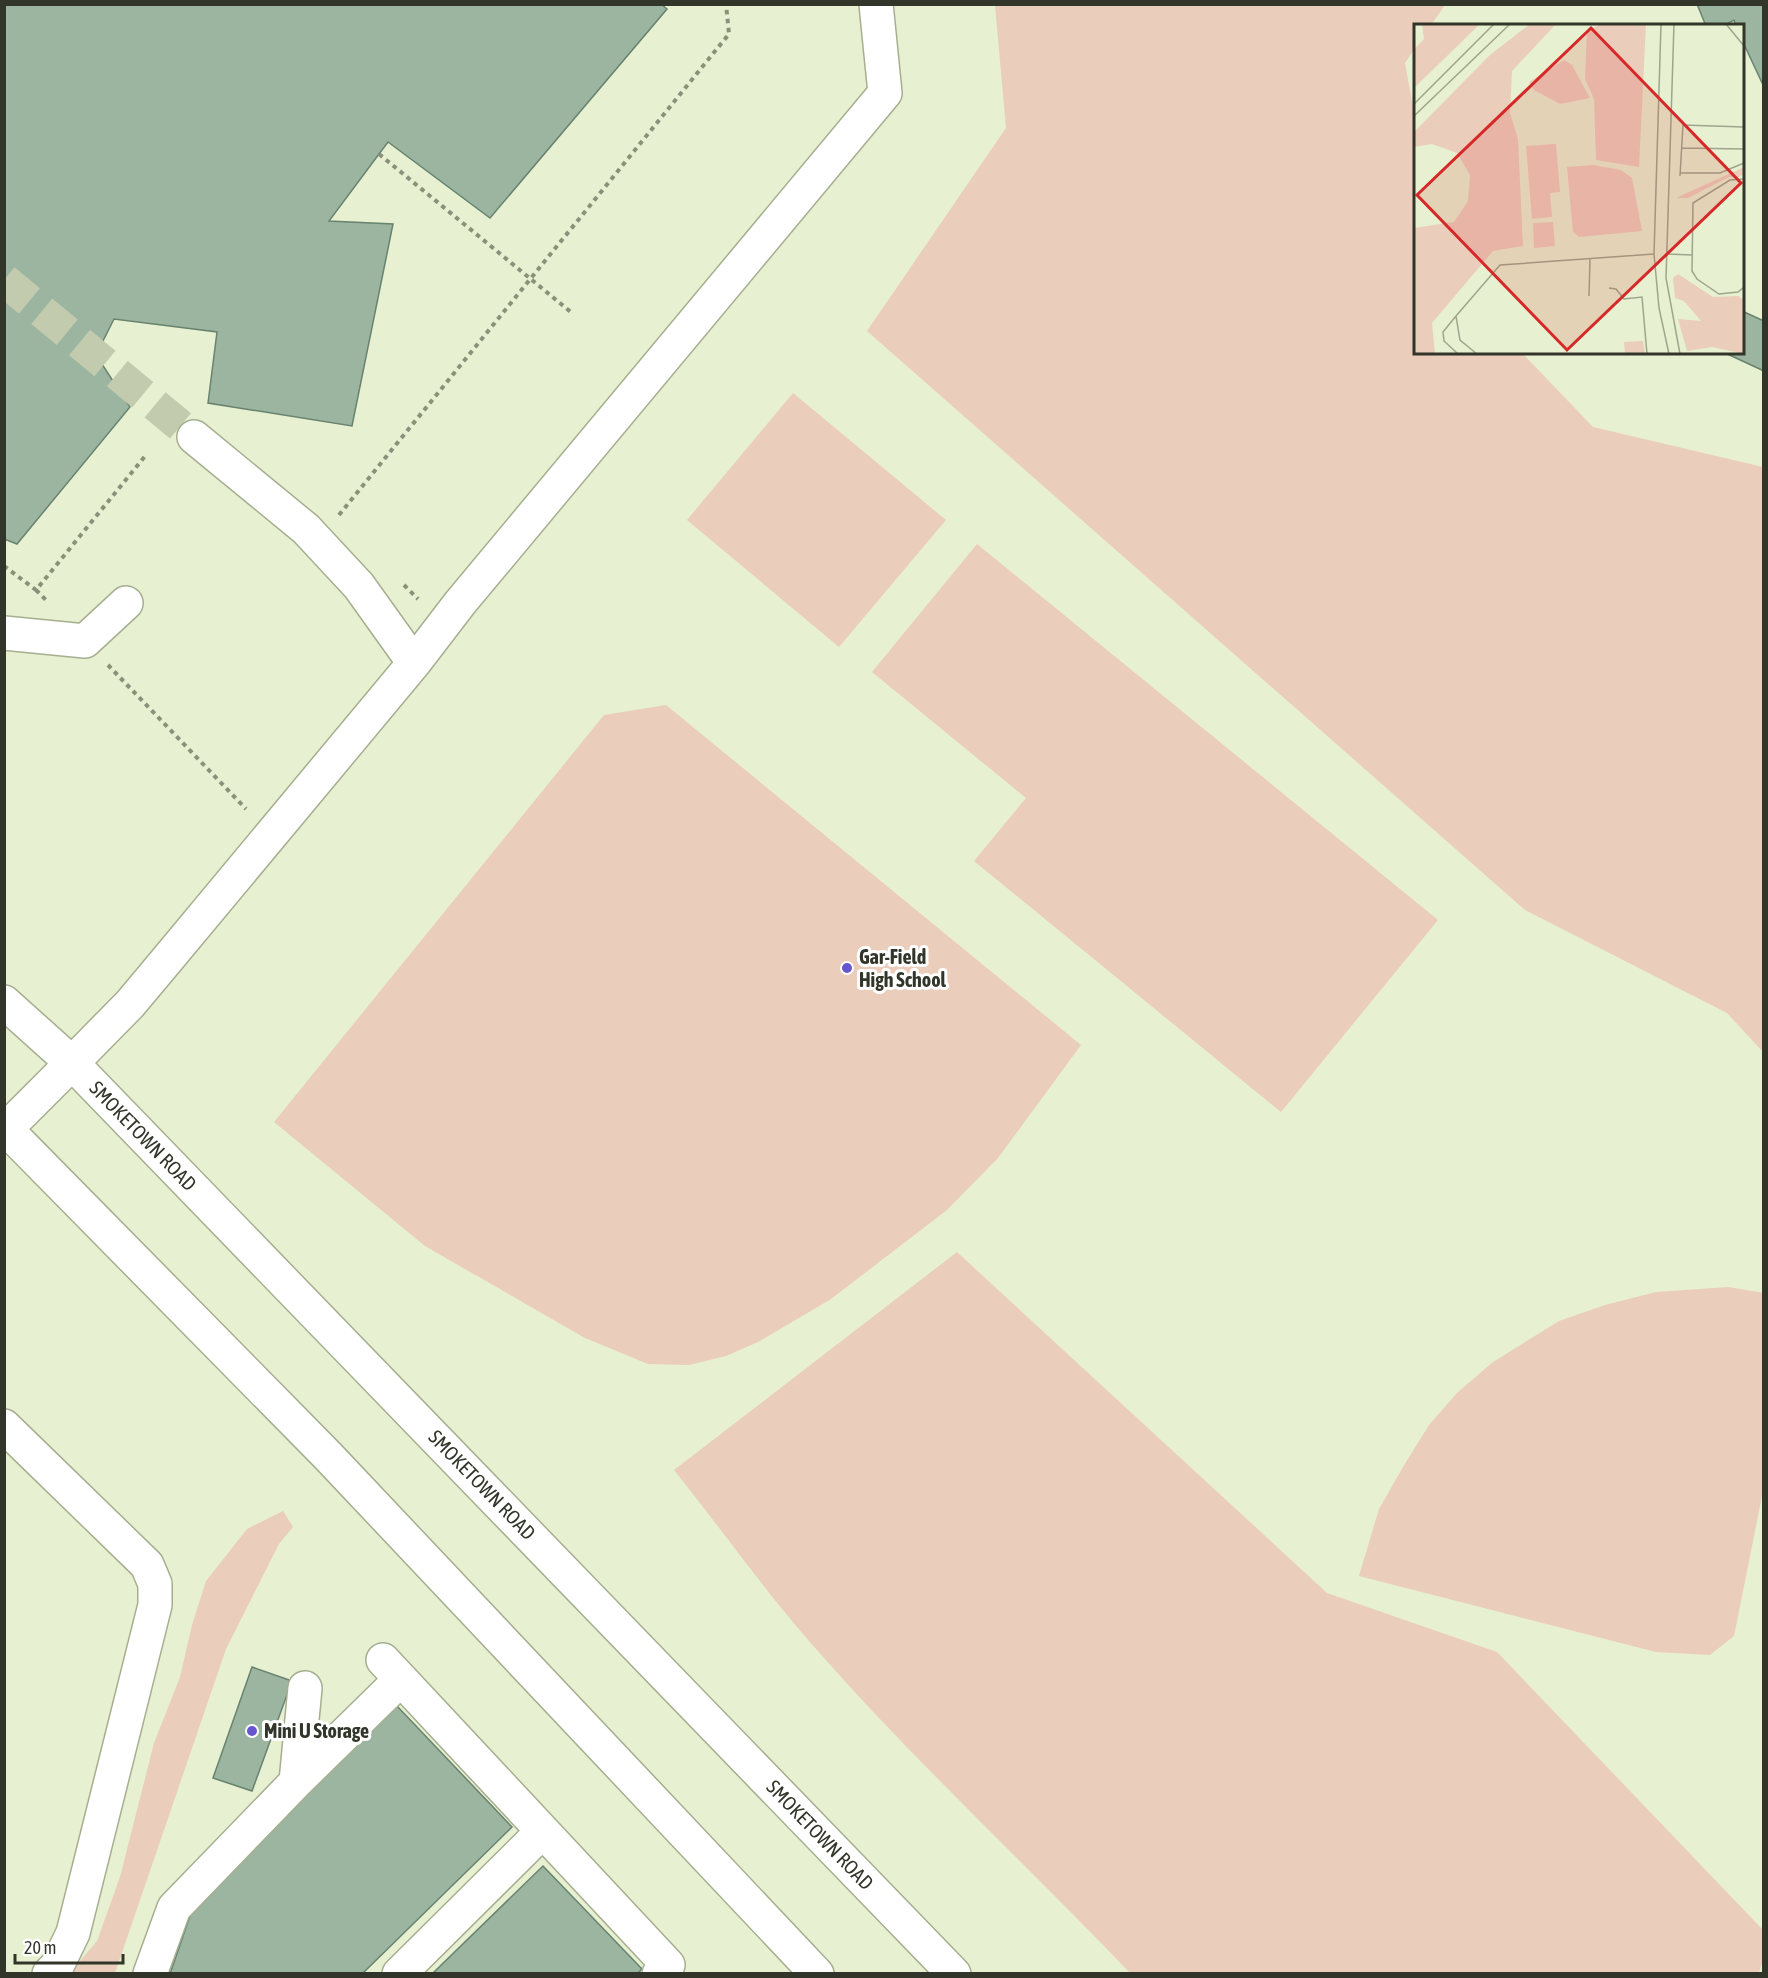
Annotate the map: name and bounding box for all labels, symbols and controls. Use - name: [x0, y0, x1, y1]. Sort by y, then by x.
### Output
- inset map: [1414, 24, 1744, 354]
- place label: Gar-Field High School: [859, 945, 947, 991]
- marker: Gar-Field High School: [840, 961, 854, 975]
- street label: SMOKETOWN ROAD: [85, 1076, 201, 1195]
- street label: SMOKETOWN ROAD: [424, 1425, 540, 1544]
- place label: Mini U Storage: [264, 1719, 369, 1742]
- marker: Mini U Storage: [245, 1724, 259, 1738]
- street label: SMOKETOWN ROAD: [762, 1775, 878, 1894]
- scale bar: [15, 1927, 123, 1965]
- text: 20 m: [24, 1937, 56, 1958]

